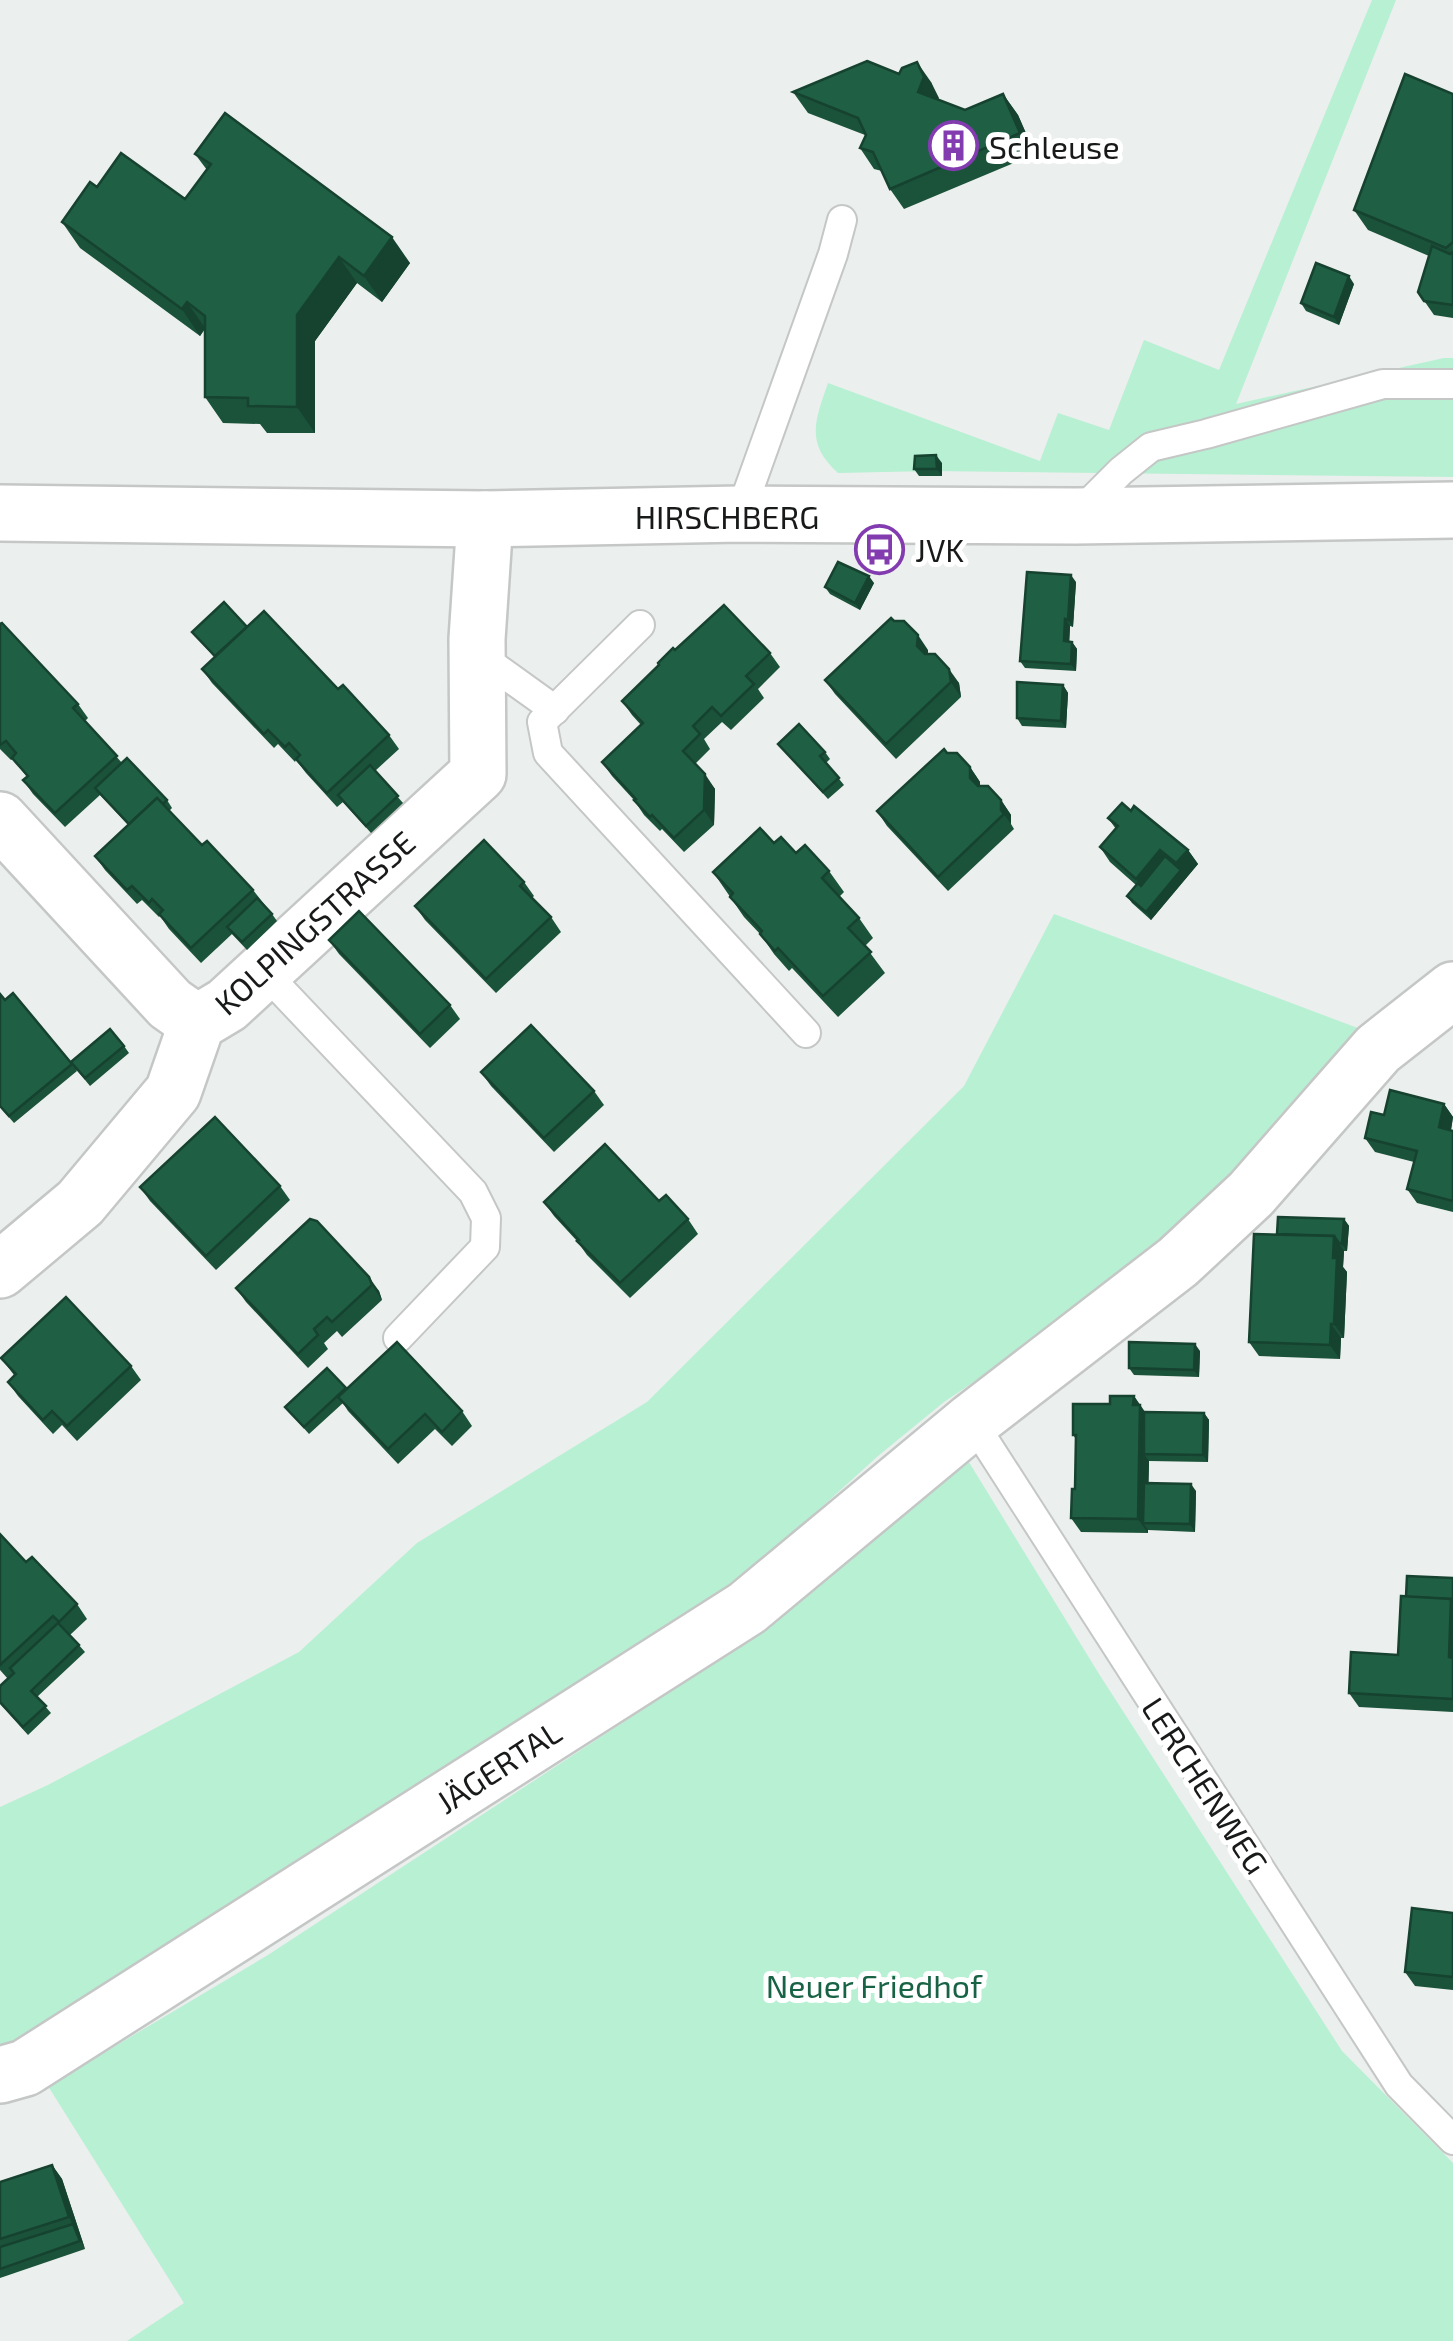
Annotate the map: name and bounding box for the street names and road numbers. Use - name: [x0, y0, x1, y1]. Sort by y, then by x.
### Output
- street label: HIRSCHBERG: [635, 497, 819, 535]
- street label: KOLPINGSTRASSE: [206, 822, 422, 1022]
- street label: LERCHENWEG: [1135, 1690, 1277, 1880]
- street label: JÄGERTAL: [428, 1712, 568, 1820]

